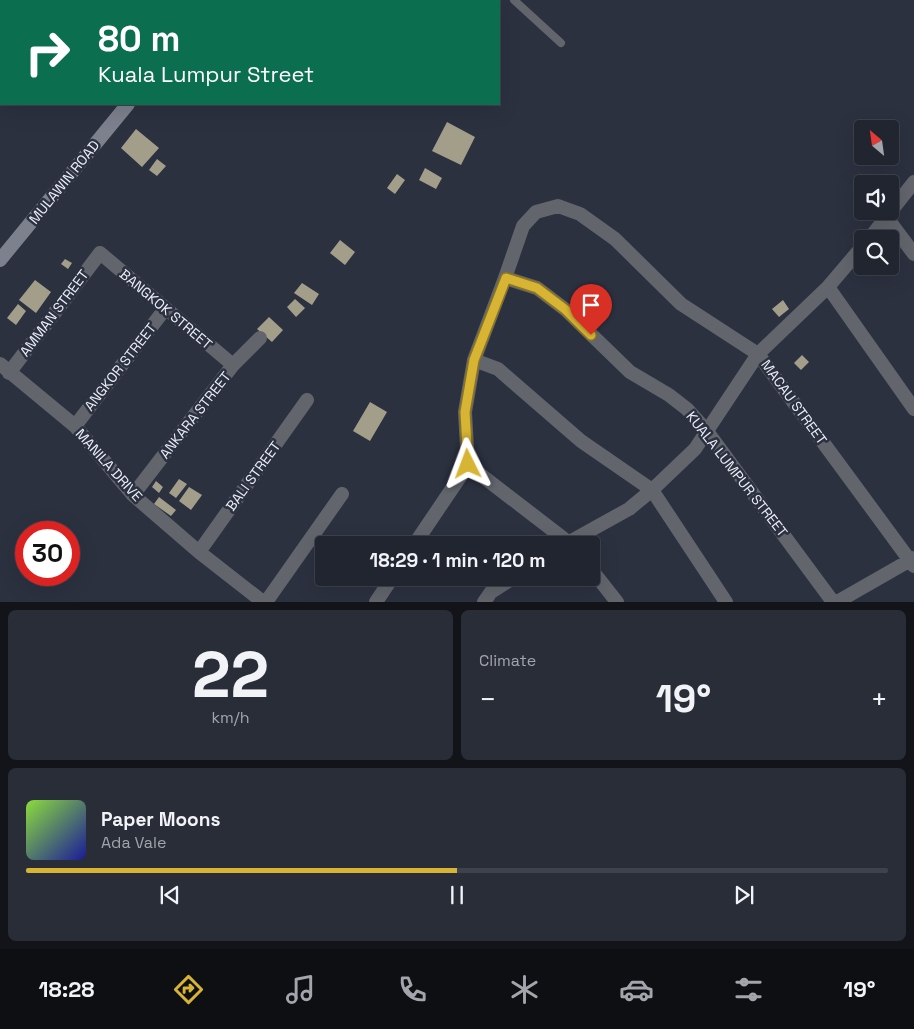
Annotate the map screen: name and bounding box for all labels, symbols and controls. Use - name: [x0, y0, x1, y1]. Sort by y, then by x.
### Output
- text: 80 m: [98, 17, 180, 61]
- icon: right: [15, 20, 80, 85]
- text: Kuala Lumpur Street: [98, 60, 314, 88]
- north arrow: [854, 120, 899, 165]
- map controls: [854, 120, 899, 275]
- street label: MULAWIN ROAD: [25, 137, 103, 227]
- button: sound: [854, 175, 899, 220]
- button: search: [854, 230, 899, 275]
- street label: BANGKOK STREET: [116, 265, 216, 353]
- street label: AMMAN STREET: [16, 266, 92, 360]
- pin: [570, 284, 612, 335]
- icon: arrive: [577, 291, 605, 319]
- street label: ANGKOR STREET: [80, 319, 160, 415]
- street label: MACAU STREET: [757, 356, 831, 448]
- street label: ANKARA STREET: [155, 368, 235, 462]
- street label: KUALA LUMPUR STREET: [682, 408, 792, 540]
- street label: MANILA DRIVE: [72, 425, 146, 505]
- position arrow: [441, 437, 493, 489]
- street label: BALI STREET: [222, 438, 284, 514]
- speed limit sign: 30: [15, 521, 80, 586]
- text: 18:29 · 1 min · 120 m: [370, 548, 545, 573]
- text: 22: [192, 633, 269, 716]
- text: Climate: [479, 650, 536, 671]
- text: 19°: [656, 675, 711, 723]
- text: −: [479, 681, 496, 717]
- text: +: [871, 681, 888, 717]
- text: km/h: [211, 707, 250, 728]
- text: Paper Moons: [101, 807, 220, 832]
- text: Ada Vale: [101, 832, 166, 853]
- icon: previous: [156, 881, 184, 909]
- icon: pause: [443, 881, 471, 909]
- icon: next: [730, 881, 758, 909]
- icon: directions: [171, 972, 206, 1007]
- icon: music: [283, 972, 318, 1007]
- icon: phone: [395, 972, 430, 1007]
- icon: climate: [507, 972, 542, 1007]
- icon: car: [619, 972, 654, 1007]
- icon: filters: [731, 972, 766, 1007]
- text: 18:28: [38, 975, 94, 1003]
- text: 19°: [843, 975, 875, 1003]

